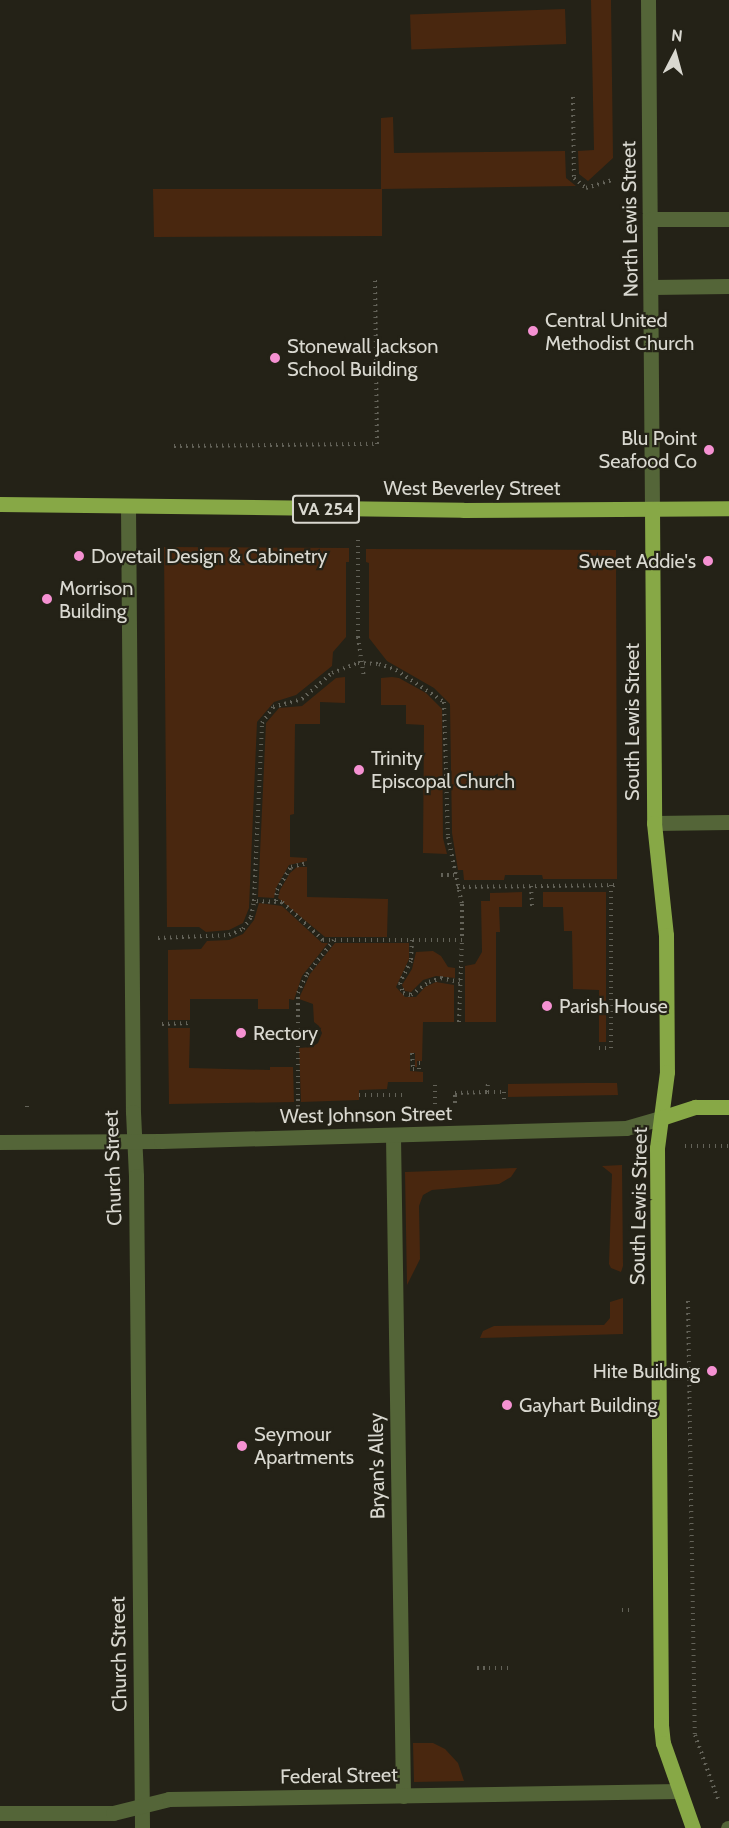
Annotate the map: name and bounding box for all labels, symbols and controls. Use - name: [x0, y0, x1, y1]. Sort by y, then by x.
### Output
- north arrow: [645, 24, 705, 84]
- text: N: [670, 26, 684, 46]
- street label: North Lewis Street: [617, 141, 643, 297]
- place label: Central United Methodist Church: [545, 308, 694, 355]
- marker: Central United Methodist Church: [526, 324, 540, 338]
- place label: Stonewall Jackson School Building: [287, 334, 438, 381]
- marker: Stonewall Jackson School Building: [268, 351, 282, 365]
- place label: Blu Point Seafood Co: [599, 426, 697, 473]
- marker: Blu Point Seafood Co: [702, 443, 716, 457]
- street label: West Beverley Street: [384, 476, 560, 500]
- road number: VA 254: [292, 494, 360, 524]
- place label: Dovetail Design & Cabinetry: [91, 544, 327, 568]
- marker: Dovetail Design & Cabinetry: [72, 549, 86, 563]
- place label: Sweet Addie's: [578, 549, 696, 573]
- marker: Sweet Addie's: [701, 554, 715, 568]
- place label: Morrison Building: [59, 576, 133, 623]
- marker: Morrison Building: [40, 592, 54, 606]
- street label: South Lewis Street: [620, 643, 644, 801]
- place label: Trinity Episcopal Church: [371, 746, 515, 793]
- marker: Trinity Episcopal Church: [352, 763, 366, 777]
- place label: Parish House: [559, 994, 668, 1018]
- marker: Parish House: [540, 999, 554, 1013]
- place label: Rectory: [253, 1021, 318, 1045]
- marker: Rectory: [234, 1026, 248, 1040]
- street label: West Johnson Street: [280, 1102, 452, 1128]
- street label: Church Street: [99, 1110, 127, 1226]
- street label: South Lewis Street: [626, 1127, 652, 1285]
- place label: Hite Building: [593, 1359, 700, 1383]
- marker: Hite Building: [705, 1364, 719, 1378]
- place label: Gayhart Building: [519, 1393, 657, 1417]
- marker: Gayhart Building: [500, 1398, 514, 1412]
- street label: Bryan's Alley: [364, 1413, 390, 1519]
- place label: Seymour Apartments: [254, 1422, 354, 1469]
- marker: Seymour Apartments: [235, 1439, 249, 1453]
- street label: Church Street: [106, 1596, 132, 1712]
- street label: Federal Street: [280, 1763, 398, 1789]

